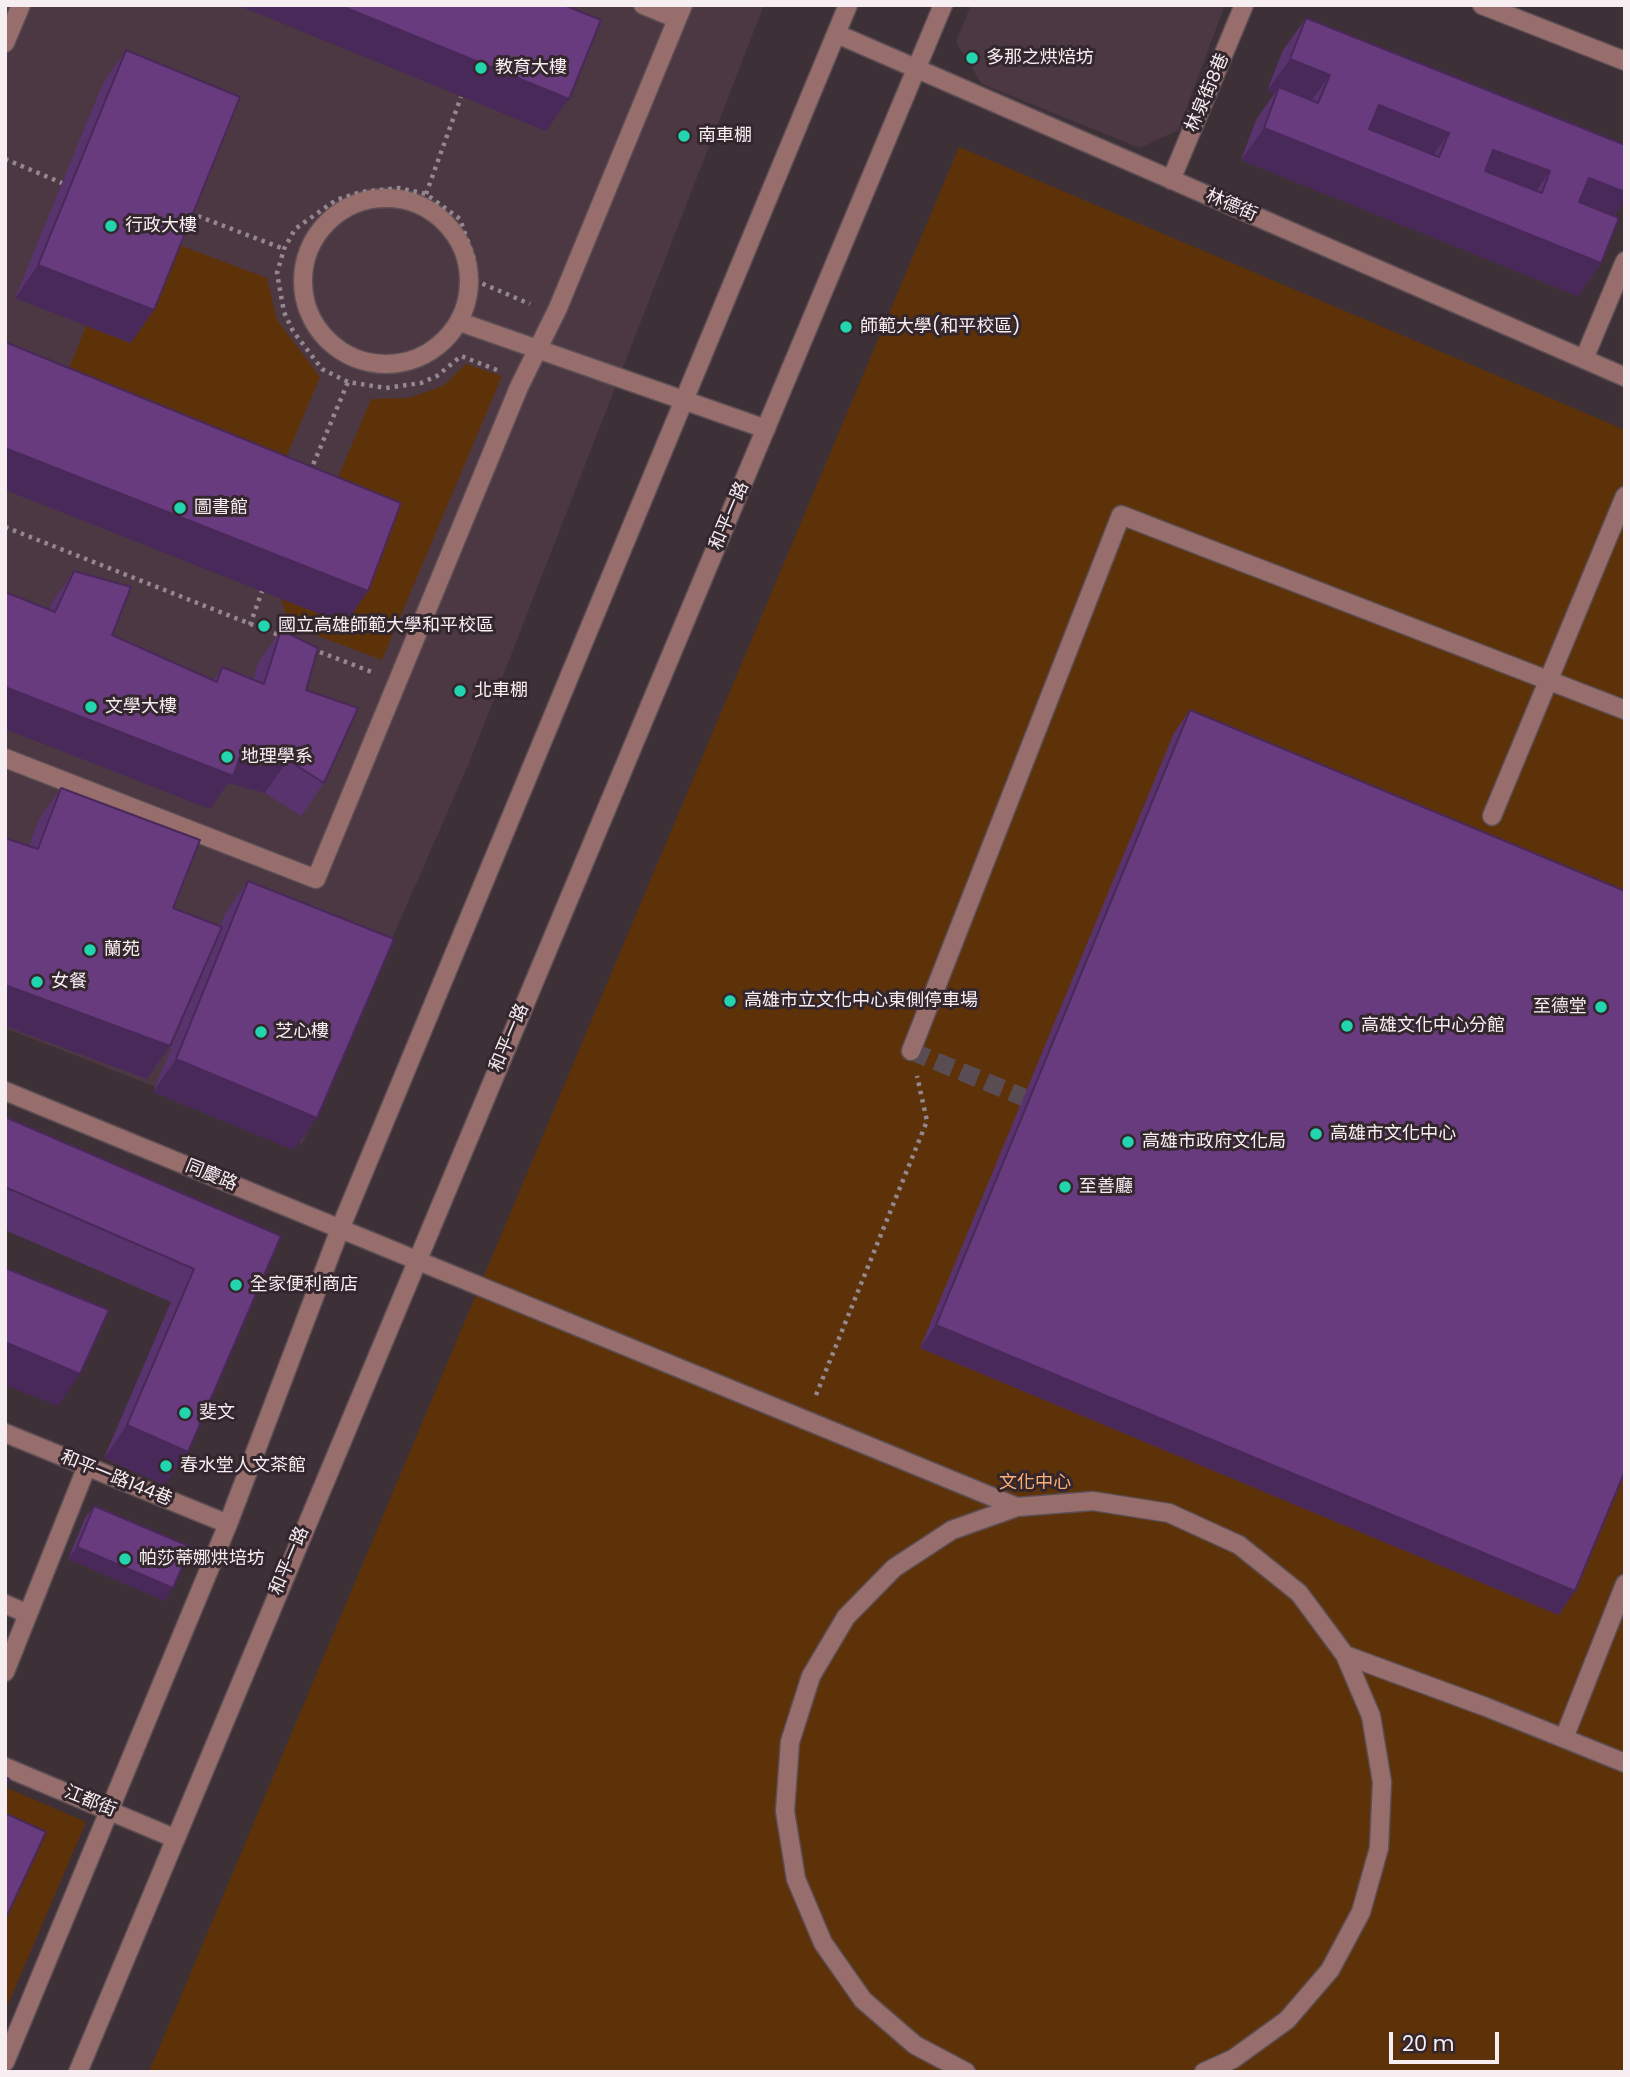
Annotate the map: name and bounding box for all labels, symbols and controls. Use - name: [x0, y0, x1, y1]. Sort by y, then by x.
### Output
- place label: 多那之烘焙坊: [986, 47, 1094, 69]
- marker: 多那之烘焙坊: [964, 50, 980, 66]
- street label: 林泉街8巷: [1182, 50, 1234, 136]
- place label: 教育大樓: [495, 57, 567, 79]
- marker: 教育大樓: [473, 60, 489, 76]
- place label: 南車棚: [698, 125, 752, 147]
- marker: 南車棚: [676, 128, 692, 144]
- street label: 林德街: [1202, 186, 1260, 226]
- place label: 行政大樓: [125, 215, 197, 237]
- marker: 行政大樓: [103, 218, 119, 234]
- place label: 師範大學(和平校區): [860, 316, 1020, 338]
- marker: 師範大學(和平校區): [838, 319, 854, 335]
- street label: 和平一路: [706, 479, 754, 553]
- place label: 圖書館: [194, 497, 248, 519]
- marker: 圖書館: [172, 500, 188, 516]
- place label: 國立高雄師範大學和平校區: [278, 615, 494, 637]
- marker: 國立高雄師範大學和平校區: [256, 618, 272, 634]
- place label: 北車棚: [474, 680, 528, 702]
- marker: 北車棚: [452, 683, 468, 699]
- place label: 文學大樓: [105, 696, 177, 718]
- marker: 文學大樓: [83, 699, 99, 715]
- place label: 地理學系: [241, 746, 313, 768]
- marker: 地理學系: [219, 749, 235, 765]
- place label: 蘭苑: [104, 939, 140, 961]
- marker: 蘭苑: [82, 942, 98, 958]
- place label: 女餐: [51, 971, 87, 993]
- marker: 女餐: [29, 974, 45, 990]
- place label: 高雄市立文化中心東側停車場: [744, 990, 978, 1012]
- marker: 高雄市立文化中心東側停車場: [722, 993, 738, 1009]
- place label: 至德堂: [1533, 996, 1587, 1018]
- marker: 至德堂: [1593, 999, 1609, 1015]
- street label: 和平一路: [486, 1001, 534, 1075]
- place label: 高雄文化中心分館: [1361, 1015, 1505, 1037]
- marker: 高雄文化中心分館: [1339, 1018, 1355, 1034]
- place label: 芝心樓: [275, 1021, 329, 1043]
- marker: 芝心樓: [253, 1024, 269, 1040]
- place label: 高雄市文化中心: [1330, 1123, 1456, 1145]
- marker: 高雄市文化中心: [1308, 1126, 1324, 1142]
- place label: 高雄市政府文化局: [1142, 1131, 1286, 1153]
- marker: 高雄市政府文化局: [1120, 1134, 1136, 1150]
- street label: 同慶路: [182, 1156, 240, 1196]
- place label: 至善廳: [1079, 1176, 1133, 1198]
- marker: 至善廳: [1057, 1179, 1073, 1195]
- place label: 全家便利商店: [250, 1274, 358, 1296]
- marker: 全家便利商店: [228, 1277, 244, 1293]
- place label: 斐文: [199, 1402, 235, 1424]
- marker: 斐文: [177, 1405, 193, 1421]
- street label: 和平一路144巷: [57, 1447, 175, 1511]
- place label: 春水堂人文茶館: [180, 1455, 306, 1477]
- marker: 春水堂人文茶館: [158, 1458, 174, 1474]
- park label: 文化中心: [999, 1472, 1071, 1494]
- street label: 和平一路: [266, 1524, 314, 1598]
- place label: 帕莎蒂娜烘培坊: [139, 1548, 265, 1570]
- marker: 帕莎蒂娜烘培坊: [117, 1551, 133, 1567]
- street label: 江都街: [61, 1782, 119, 1822]
- scale bar: [1392, 2018, 1502, 2062]
- text: 20 m: [1402, 2029, 1455, 2058]

